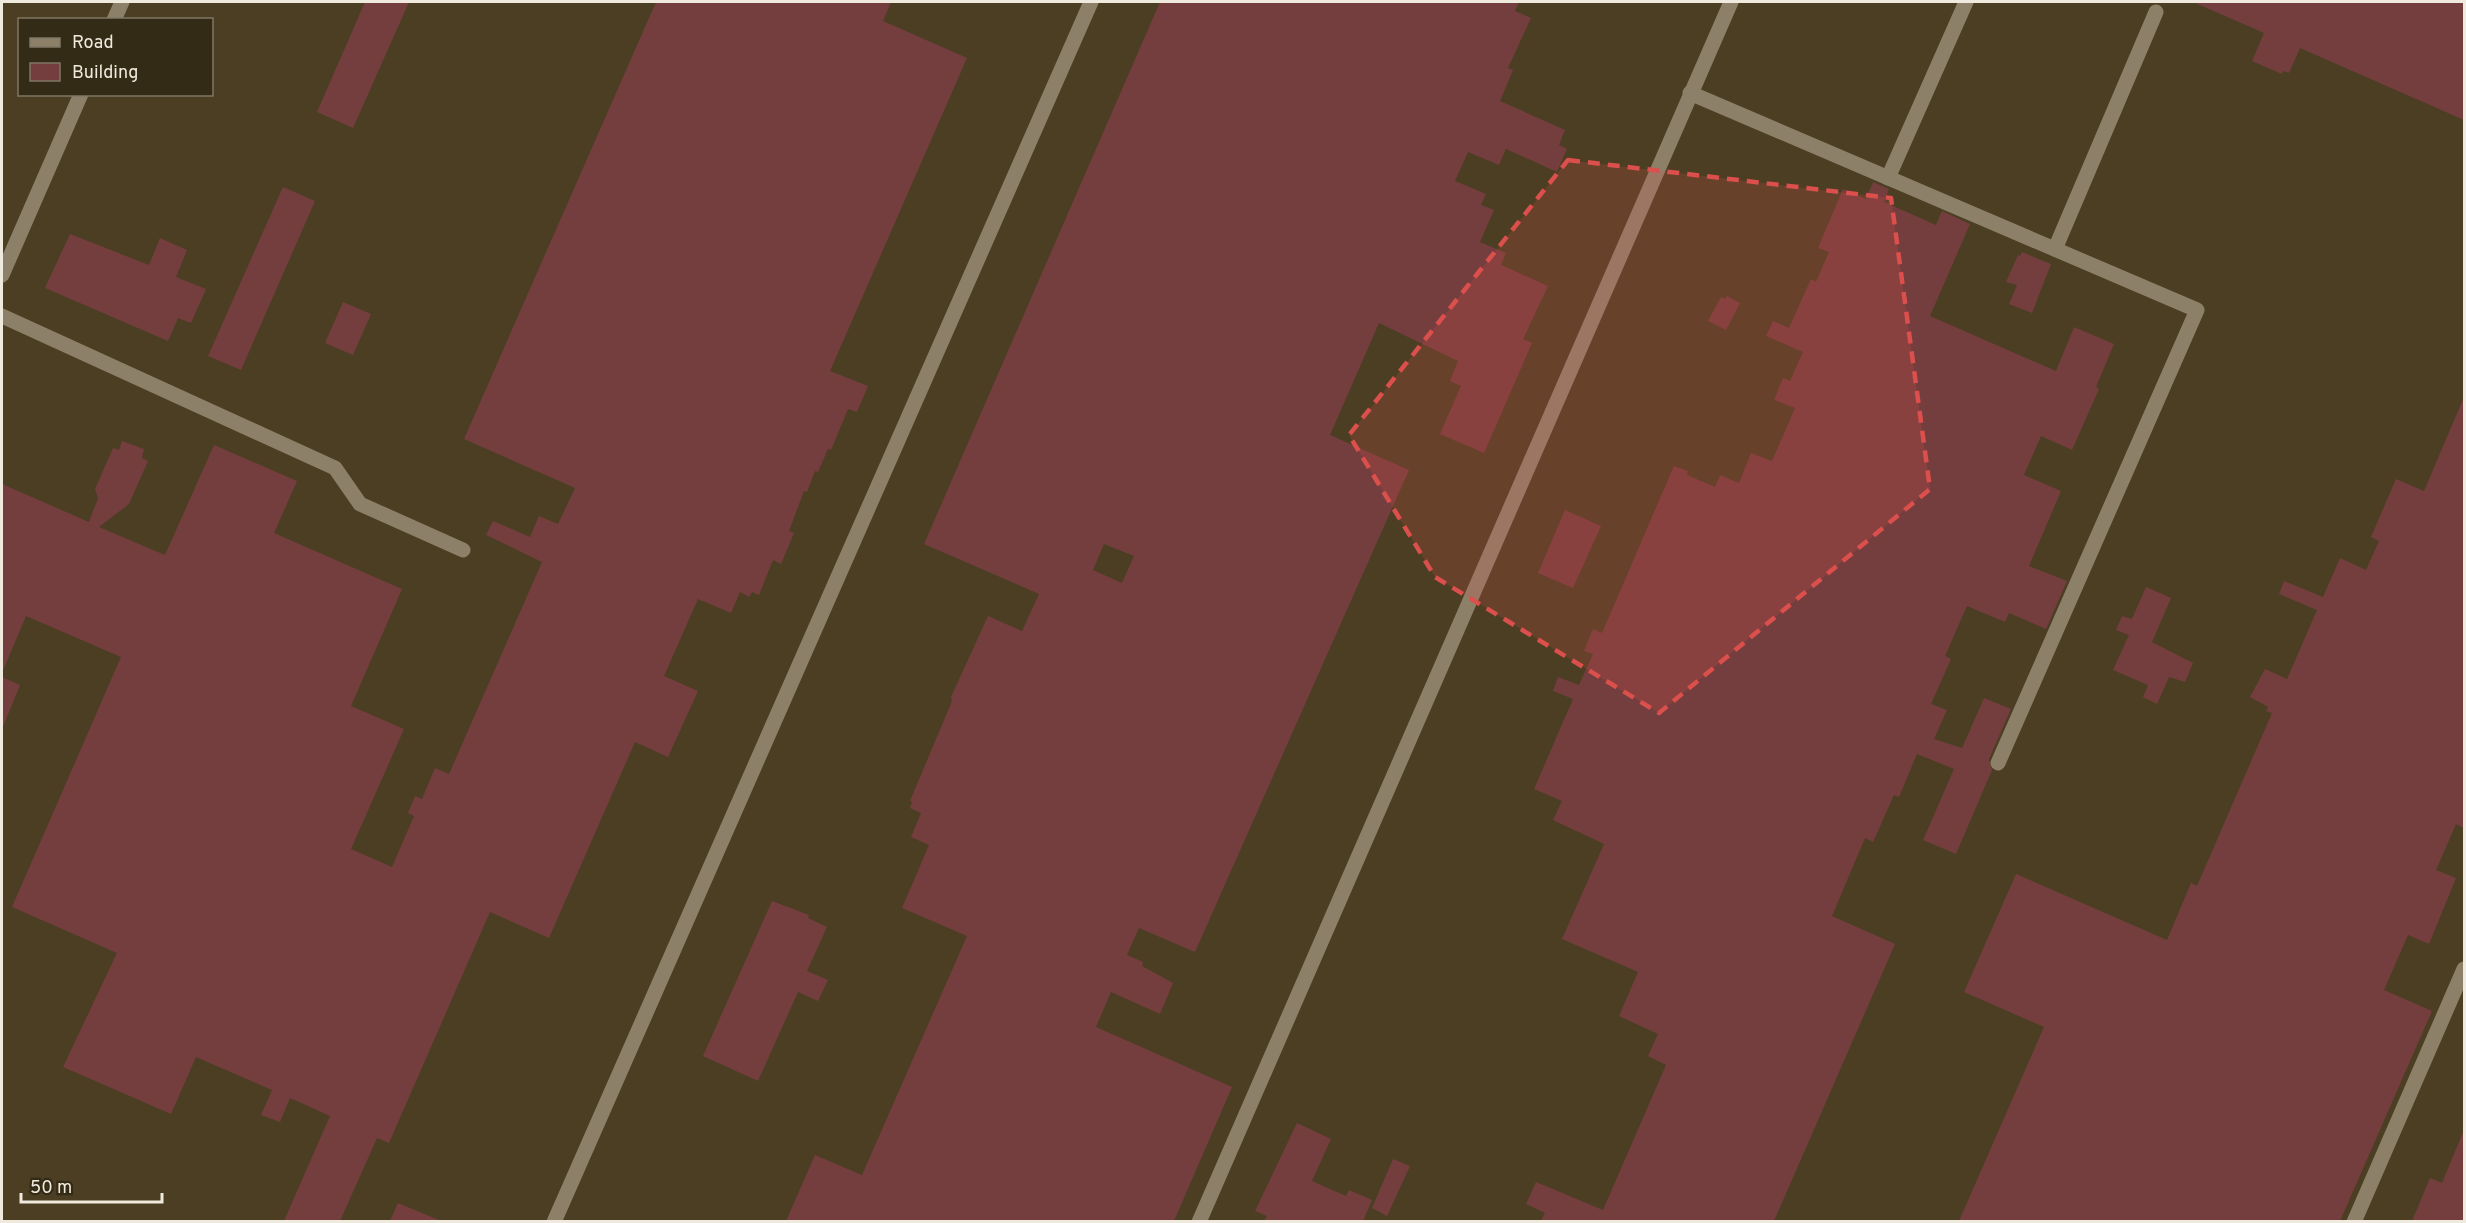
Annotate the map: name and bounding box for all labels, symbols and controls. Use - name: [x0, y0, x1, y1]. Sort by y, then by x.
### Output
- legend: [18, 18, 213, 96]
- text: Road: [72, 32, 114, 55]
- text: Building: [72, 62, 138, 85]
- scale bar: [21, 1166, 162, 1204]
- text: 50 m: [30, 1177, 72, 1200]

